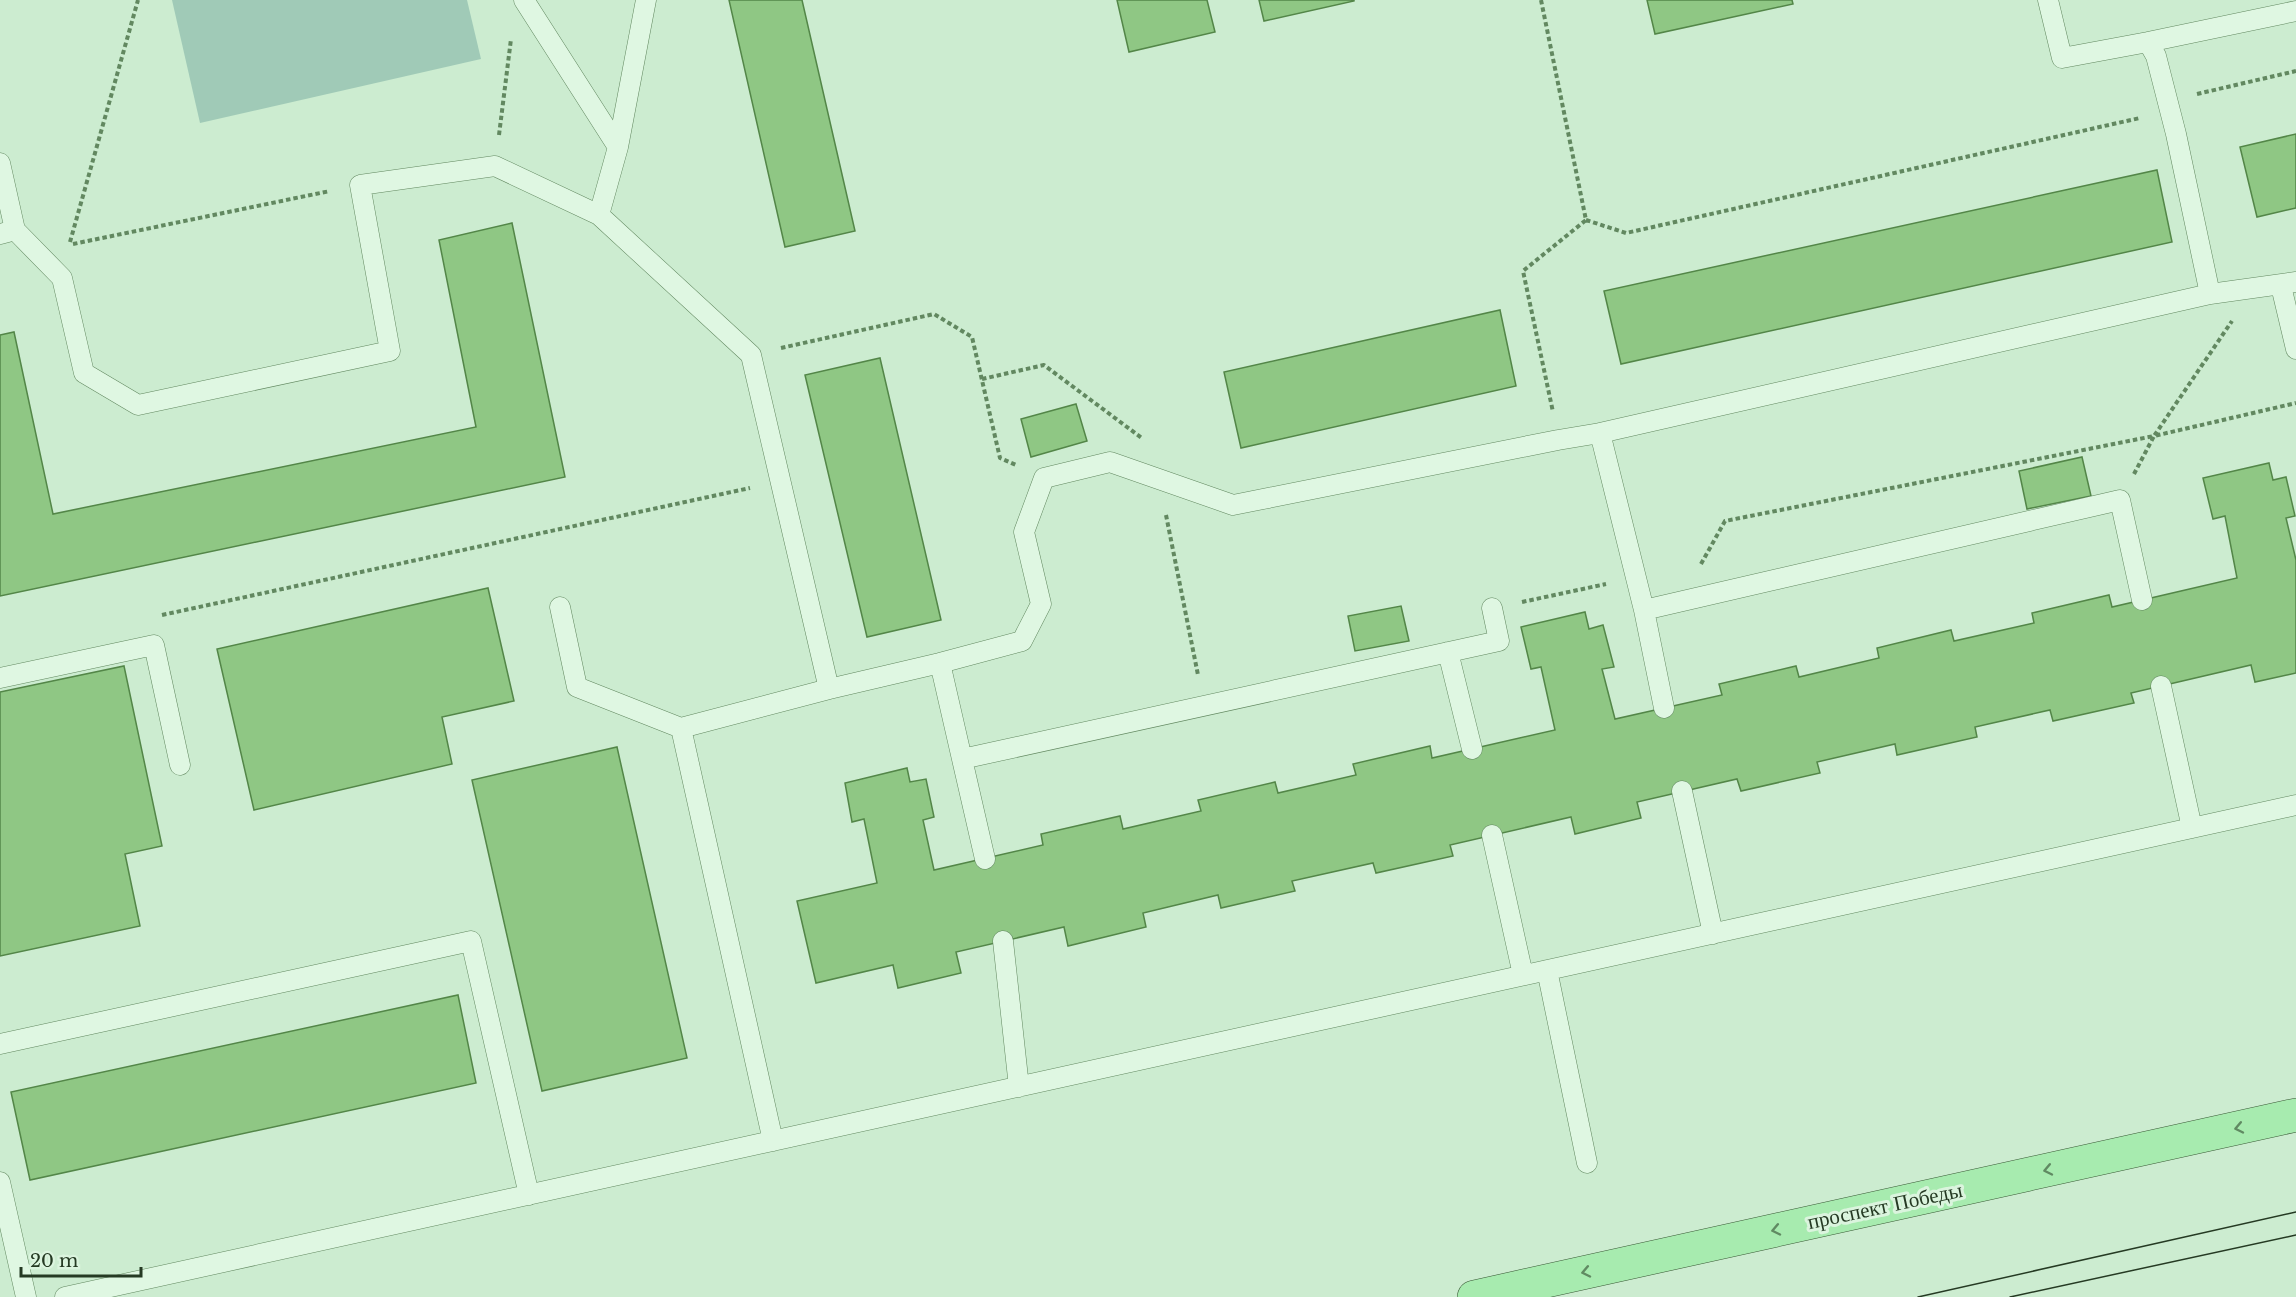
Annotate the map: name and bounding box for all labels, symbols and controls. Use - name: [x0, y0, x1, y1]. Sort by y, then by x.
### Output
- one-way arrow: [2234, 1121, 2244, 1134]
- one-way arrow: [2044, 1163, 2054, 1176]
- street label: проспект Победы: [1805, 1177, 1965, 1235]
- one-way arrow: [1771, 1223, 1781, 1236]
- scale bar: [21, 1240, 141, 1278]
- text: 20 m: [30, 1250, 78, 1272]
- one-way arrow: [1581, 1265, 1591, 1278]

